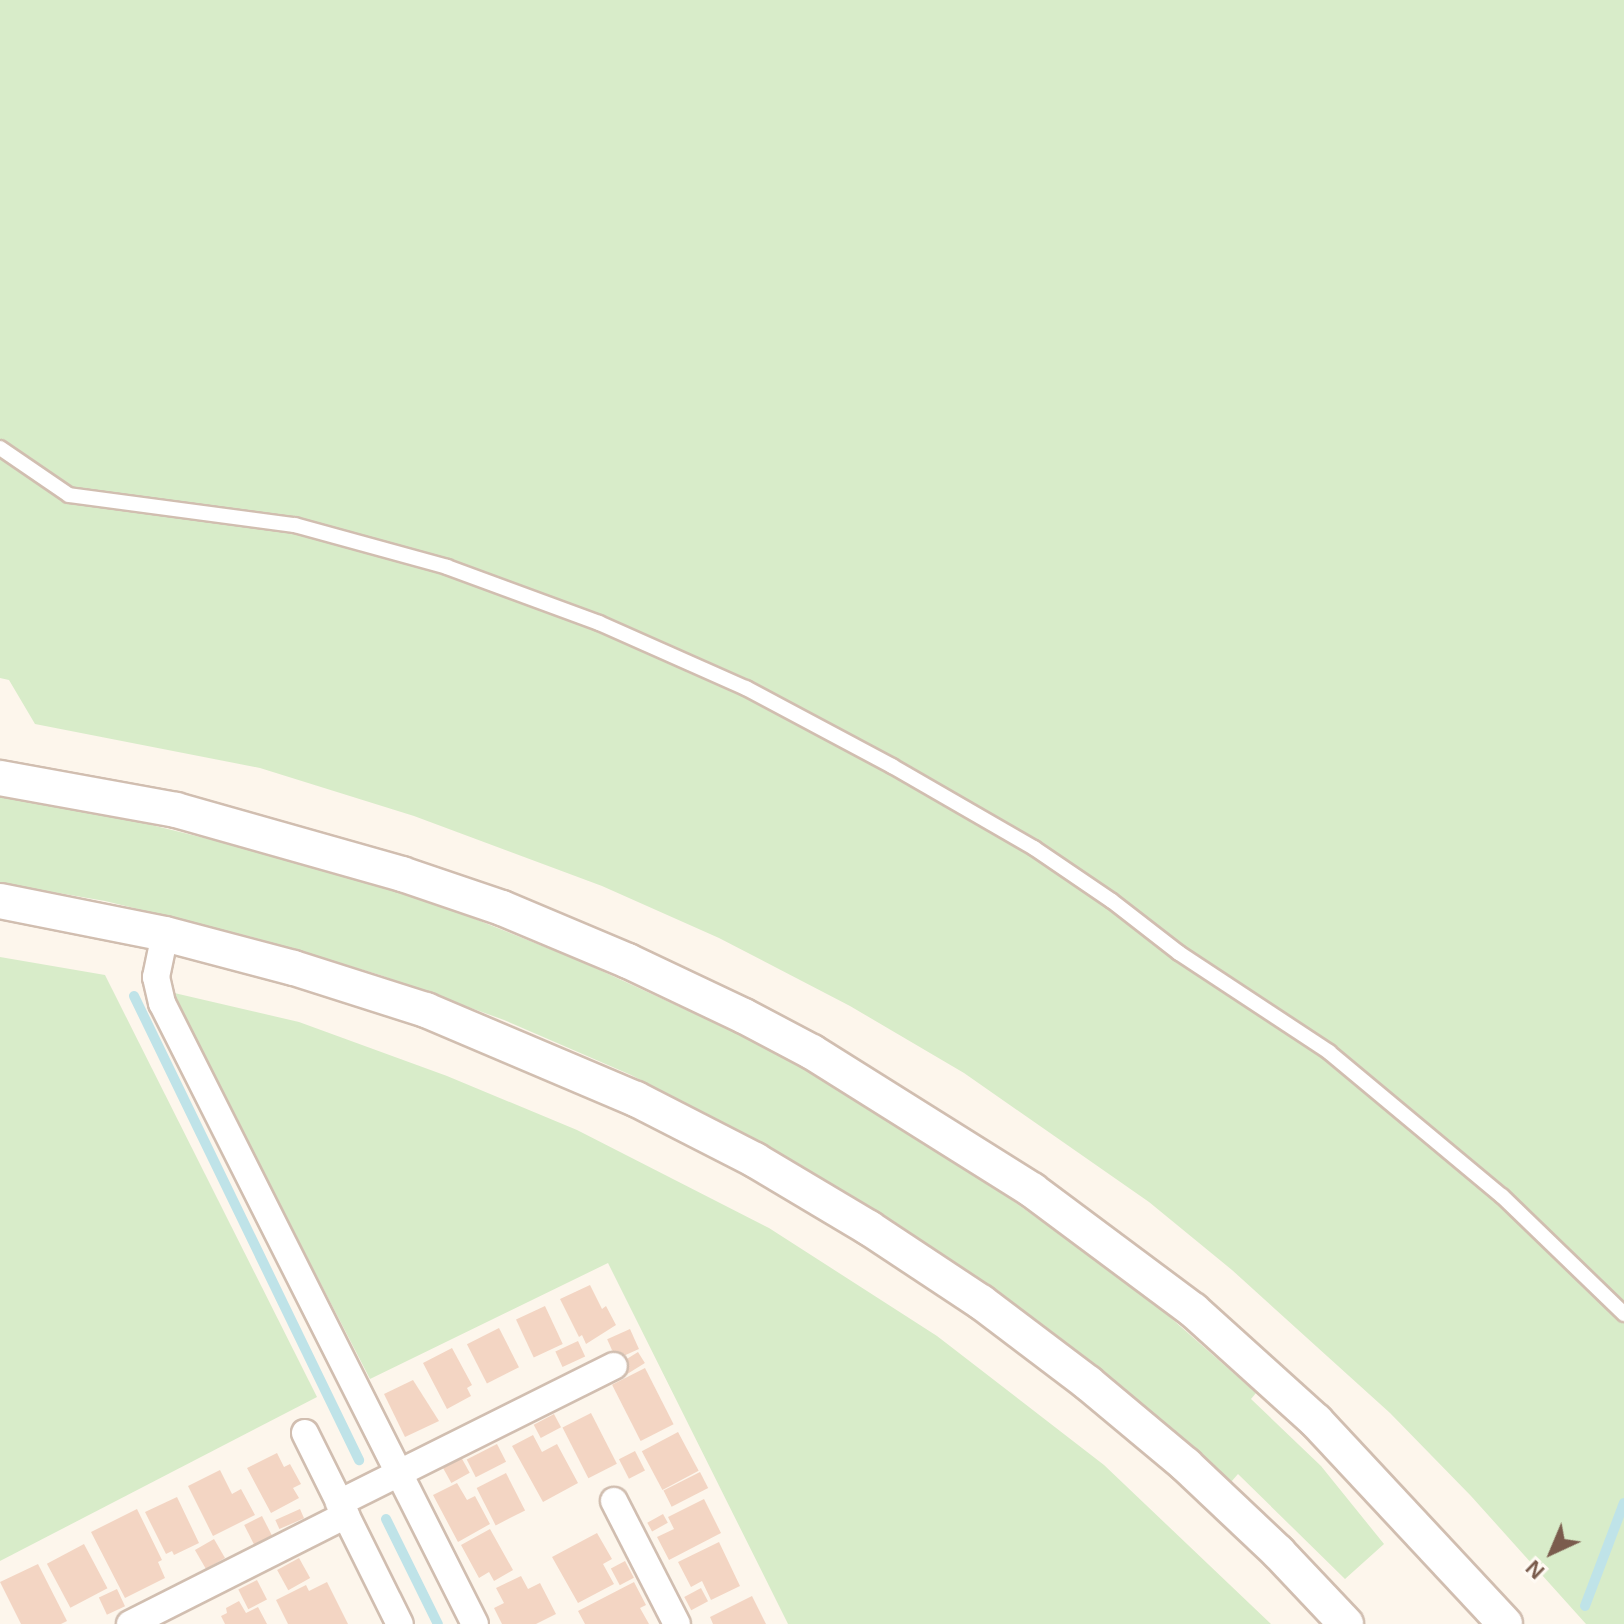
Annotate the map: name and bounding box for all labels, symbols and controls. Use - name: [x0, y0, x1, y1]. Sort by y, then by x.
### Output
- north arrow: [1512, 1512, 1592, 1592]
- text: N: [1521, 1555, 1549, 1584]

